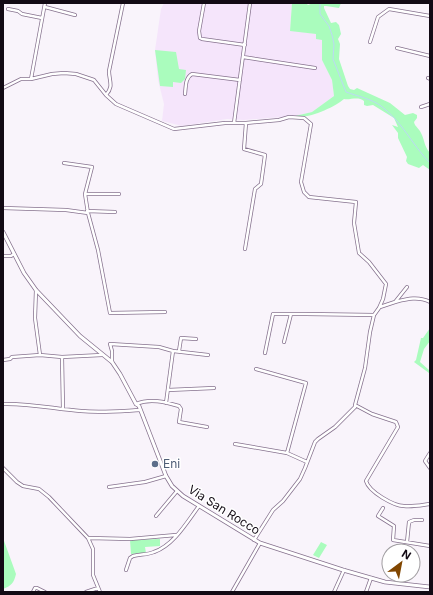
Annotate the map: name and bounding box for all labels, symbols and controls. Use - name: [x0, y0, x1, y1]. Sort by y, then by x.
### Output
- place label: Eni: [163, 456, 180, 471]
- marker: Eni: [150, 459, 160, 469]
- street label: Via San Rocco: [186, 482, 263, 538]
- north arrow: [381, 543, 421, 583]
- text: N: [399, 546, 414, 563]

